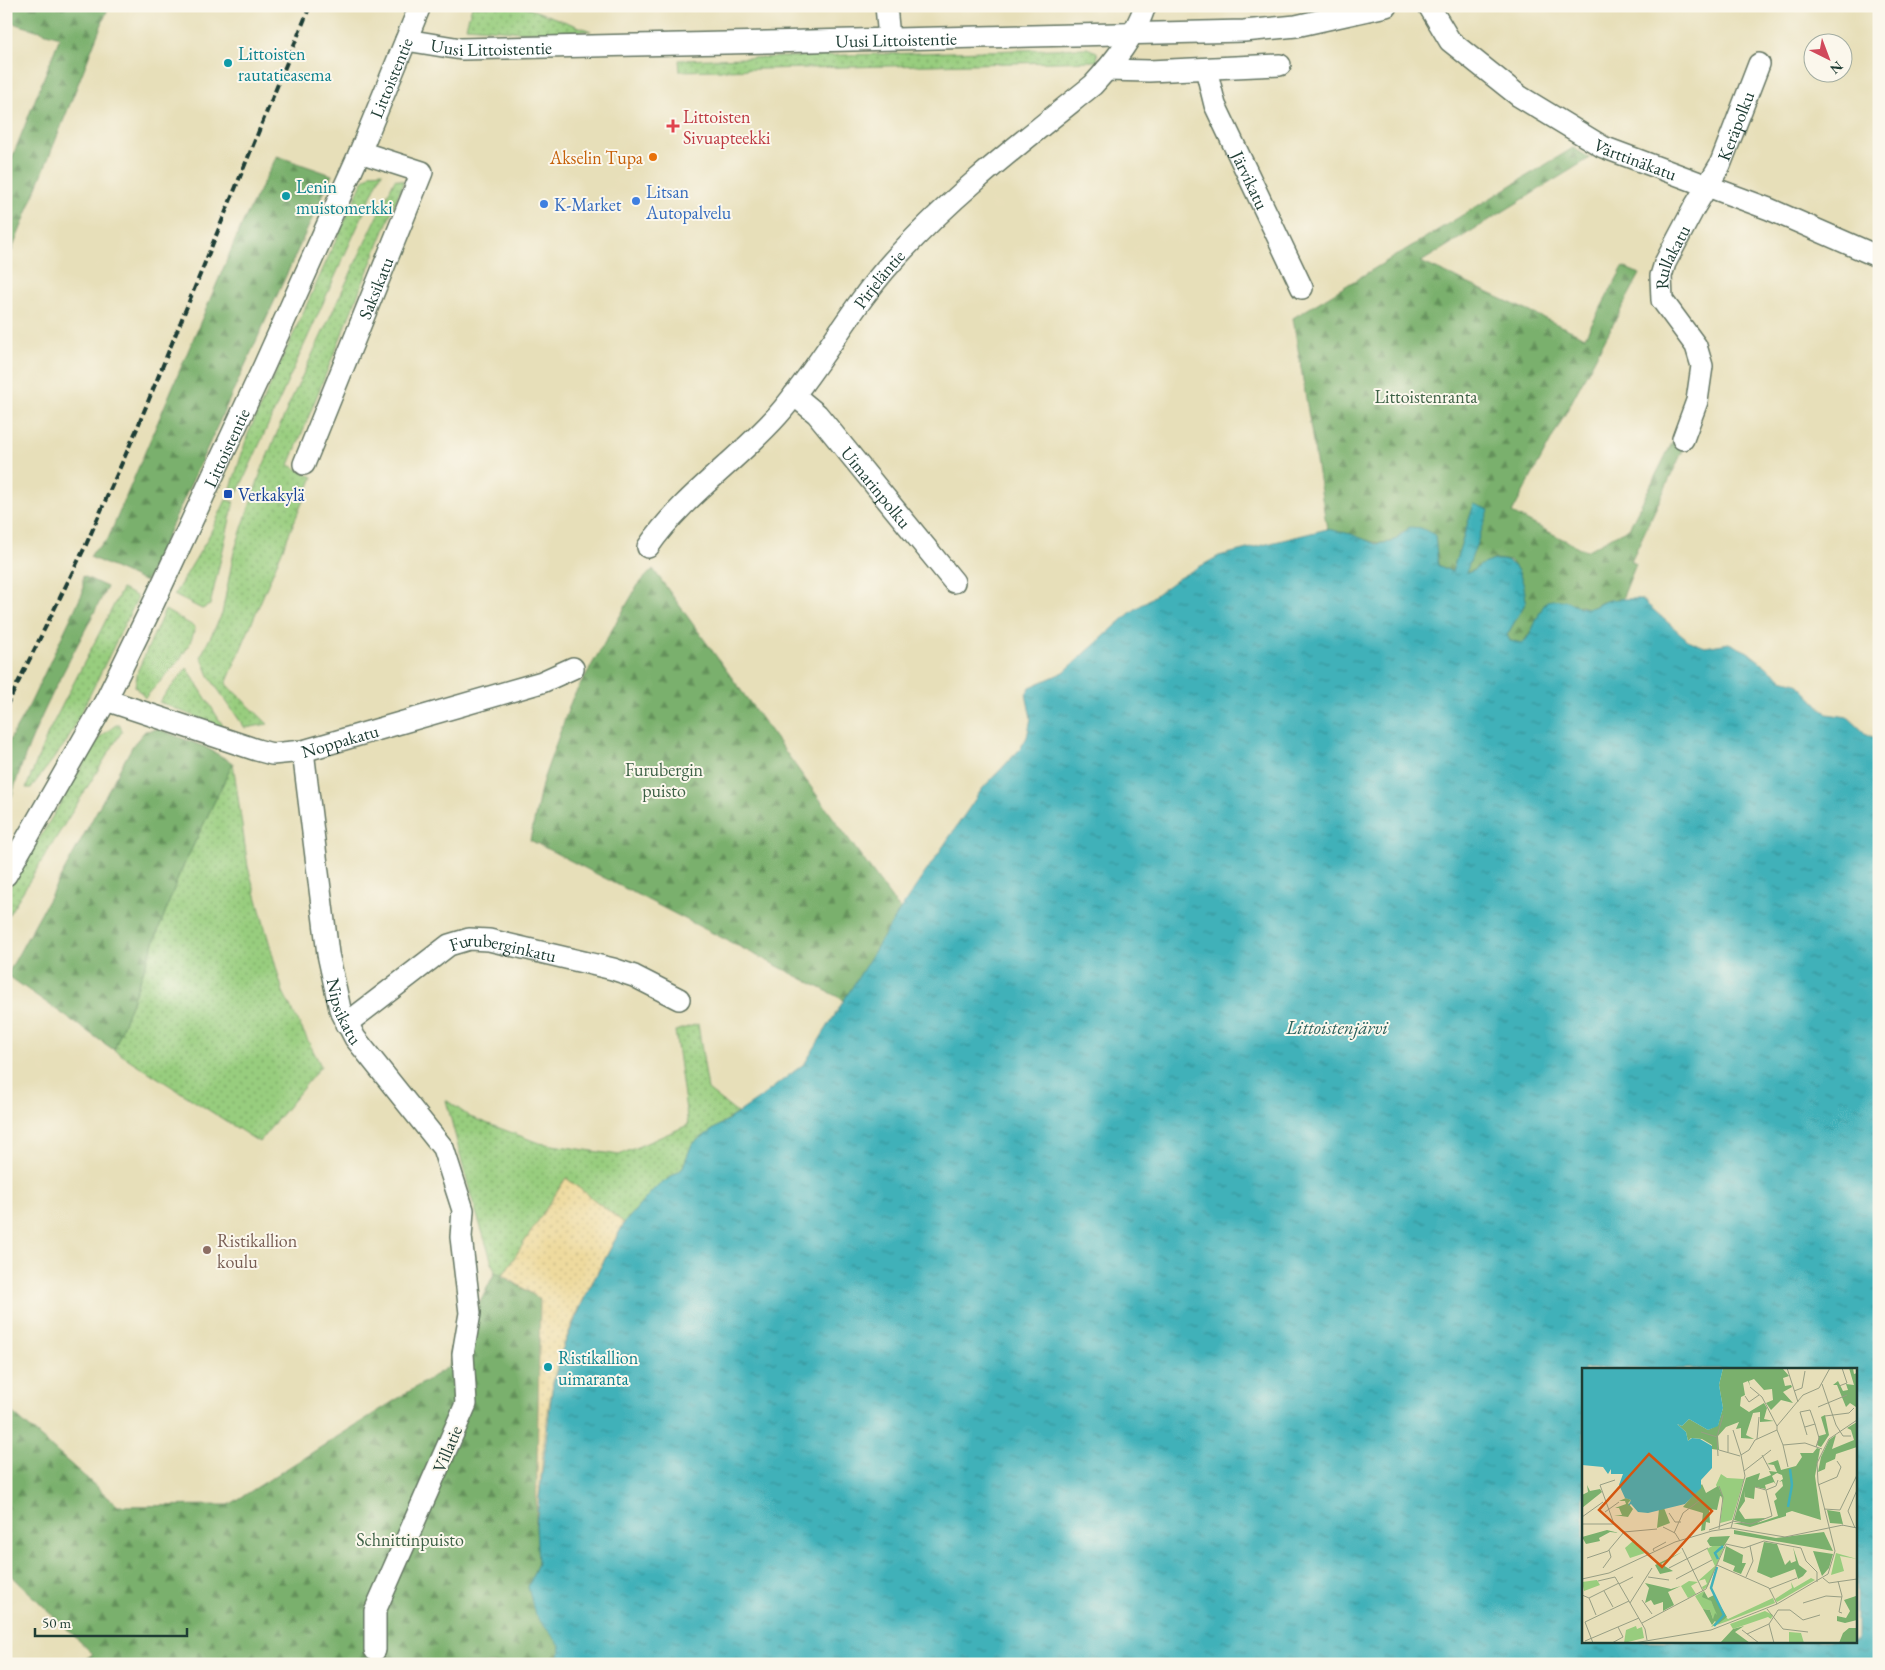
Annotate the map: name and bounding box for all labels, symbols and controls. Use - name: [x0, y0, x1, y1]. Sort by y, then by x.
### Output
- street label: Uusi Littoistentie: [835, 26, 957, 52]
- north arrow: [1802, 32, 1852, 82]
- street label: Uusi Littoistentie: [429, 33, 552, 61]
- street label: Littoistentie: [364, 34, 417, 121]
- place label: Littoisten rautatieasema: [238, 42, 333, 86]
- marker: Littoisten rautatieasema: [222, 57, 234, 69]
- text: N: [1826, 57, 1847, 79]
- street label: Keräpolku: [1711, 87, 1759, 164]
- place label: Littoisten Sivuapteekki: [683, 105, 771, 149]
- marker: Littoisten Sivuapteekki: [667, 120, 679, 132]
- street label: Värttinäkatu: [1590, 133, 1681, 185]
- street label: Järvikatu: [1226, 145, 1275, 213]
- place label: Akselin Tupa: [549, 146, 644, 169]
- marker: Akselin Tupa: [647, 151, 659, 163]
- place label: Lenin muistomerkki: [296, 175, 393, 219]
- place label: Litsan Autopalvelu: [645, 180, 732, 224]
- marker: Lenin muistomerkki: [280, 190, 292, 202]
- place label: K-Market: [554, 193, 622, 216]
- marker: Litsan Autopalvelu: [630, 195, 642, 207]
- marker: K-Market: [538, 198, 550, 210]
- street label: Rullakatu: [1650, 220, 1695, 290]
- street label: Pirjeläntie: [848, 244, 909, 313]
- street label: Saksikatu: [352, 253, 398, 322]
- park label: Littoistenranta: [1374, 385, 1478, 408]
- street label: Littoistentie: [198, 404, 254, 491]
- street label: Uimarinpolku: [836, 441, 917, 533]
- place label: Verkakylä: [238, 483, 306, 506]
- marker: Verkakylä: [222, 488, 234, 500]
- street label: Noppakatu: [298, 718, 382, 762]
- park label: Furubergin puisto: [625, 758, 704, 802]
- street label: Furuberginkatu: [446, 927, 559, 967]
- street label: Nipsikatu: [322, 976, 367, 1050]
- water label: Littoistenjärvi: [1285, 1015, 1389, 1040]
- place label: Ristikallion koulu: [217, 1229, 298, 1273]
- marker: Ristikallion koulu: [201, 1244, 213, 1256]
- place label: Ristikallion uimaranta: [558, 1346, 639, 1390]
- marker: Ristikallion uimaranta: [542, 1361, 554, 1373]
- inset map: [1582, 1368, 1858, 1642]
- street label: Villatie: [427, 1422, 467, 1476]
- park label: Schnittinpuisto: [356, 1528, 464, 1551]
- scale bar: [35, 1605, 188, 1637]
- text: 50 m: [42, 1613, 71, 1632]

